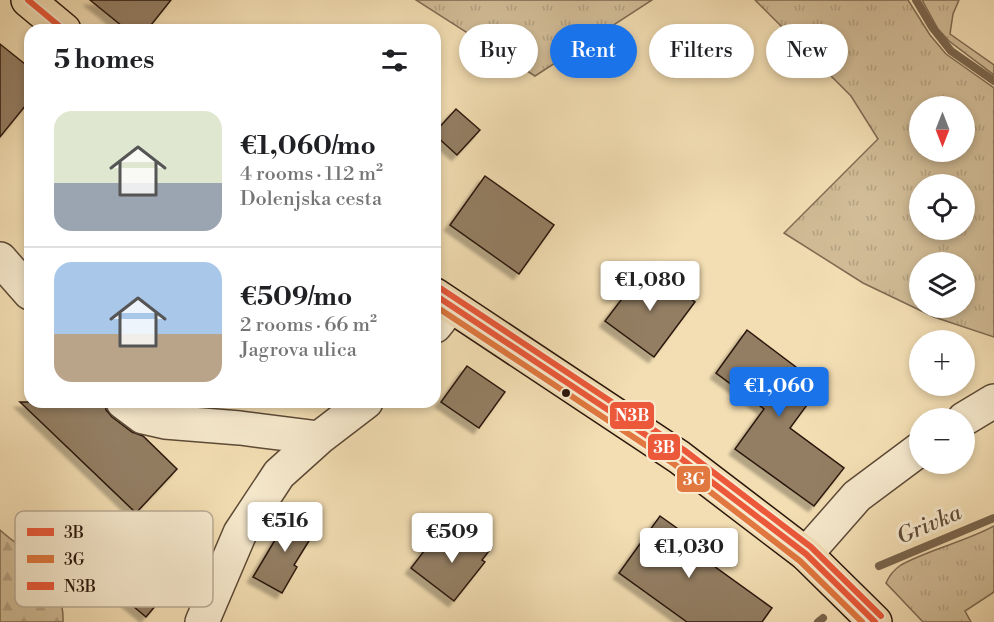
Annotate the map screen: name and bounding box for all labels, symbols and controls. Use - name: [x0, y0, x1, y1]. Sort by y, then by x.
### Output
- chip: Buy: [459, 24, 538, 78]
- chip: Rent: [550, 24, 637, 78]
- chip: Filters: [649, 24, 754, 78]
- chip: New: [766, 24, 848, 78]
- text: 5 homes: [54, 44, 154, 76]
- icon: filters: [378, 44, 411, 77]
- north arrow: [909, 96, 975, 162]
- map controls: [909, 96, 975, 474]
- text: €1,060/mo: [240, 130, 376, 162]
- icon: home: [102, 135, 174, 207]
- text: 4 rooms · 112 m²: [240, 162, 383, 187]
- button: locate: [909, 174, 975, 240]
- text: Dolenjska cesta: [240, 187, 382, 212]
- button: layers: [909, 252, 975, 318]
- pin: €1,080: [601, 261, 699, 312]
- text: €1,080: [615, 268, 685, 293]
- text: €509/mo: [240, 281, 352, 313]
- icon: home: [102, 286, 174, 358]
- text: 2 rooms · 66 m²: [240, 313, 377, 338]
- button: +: [909, 330, 975, 396]
- text: Jagrova ulica: [240, 338, 357, 363]
- pin: €1,060: [730, 367, 828, 418]
- text: €1,060: [744, 374, 814, 399]
- unlabelled marker: [560, 387, 572, 399]
- line badge: N3B: [609, 401, 655, 430]
- text: N3B: [615, 406, 649, 426]
- button: −: [909, 408, 975, 474]
- line badge: 3B: [647, 433, 681, 461]
- text: 3B: [653, 438, 675, 458]
- line badge: 3G: [676, 465, 711, 493]
- text: 3G: [683, 470, 705, 490]
- water label: Grivka: [893, 499, 966, 551]
- pin: €516: [249, 502, 321, 553]
- text: €516: [262, 509, 308, 534]
- legend: [15, 511, 213, 607]
- pin: €509: [416, 513, 488, 564]
- text: €509: [426, 520, 478, 545]
- text: 3B: [64, 523, 84, 543]
- pin: €1,030: [640, 528, 738, 579]
- text: €1,030: [654, 535, 724, 560]
- text: 3G: [64, 550, 85, 570]
- text: N3B: [64, 577, 96, 597]

